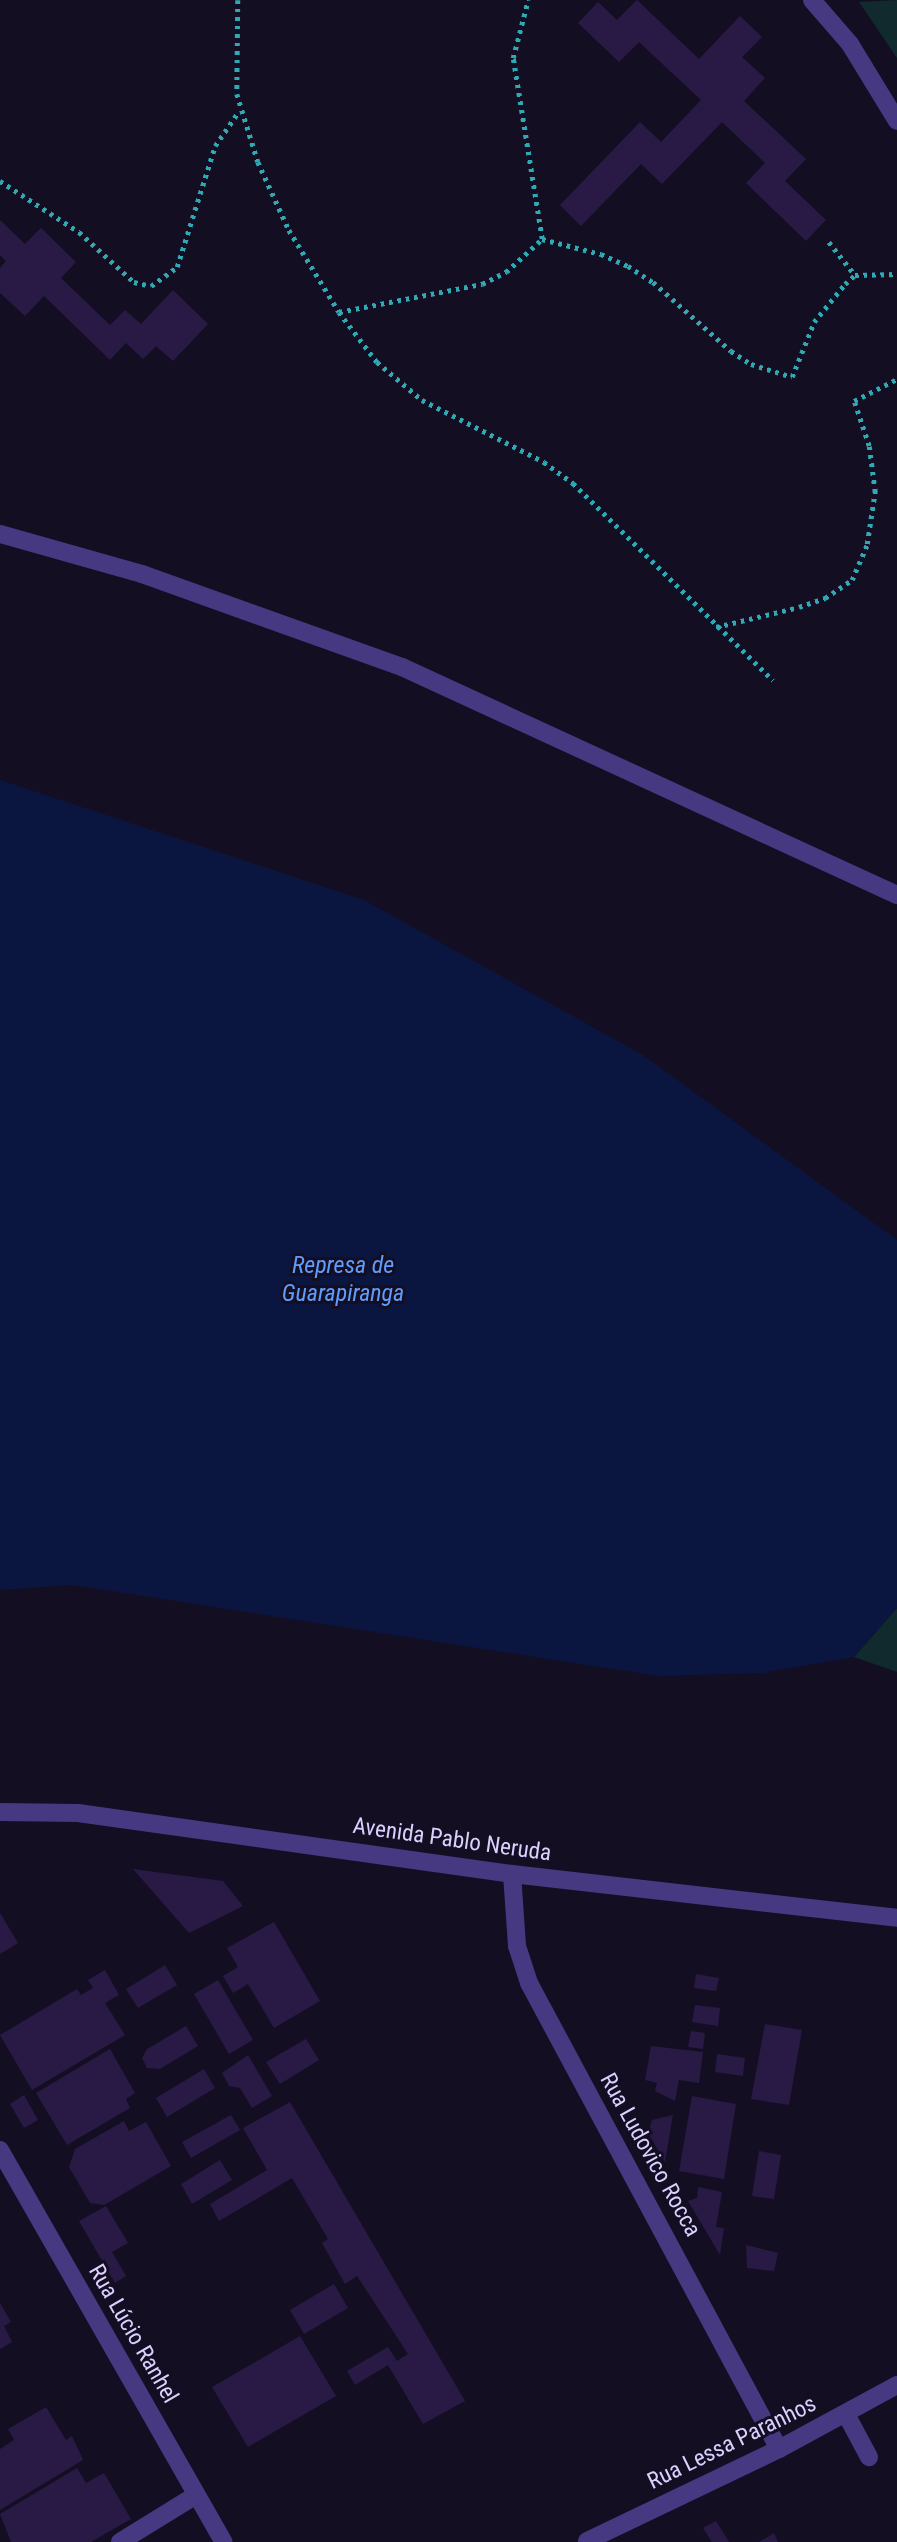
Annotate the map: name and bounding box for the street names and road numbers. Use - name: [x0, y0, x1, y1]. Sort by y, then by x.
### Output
- street label: Avenida Pablo Neruda: [351, 1812, 553, 1868]
- street label: Rua Ludovico Rocca: [594, 2068, 706, 2242]
- street label: Rua Lúcio Ranhel: [82, 2260, 184, 2408]
- street label: Rua Lessa Paranhos: [643, 2390, 821, 2496]

